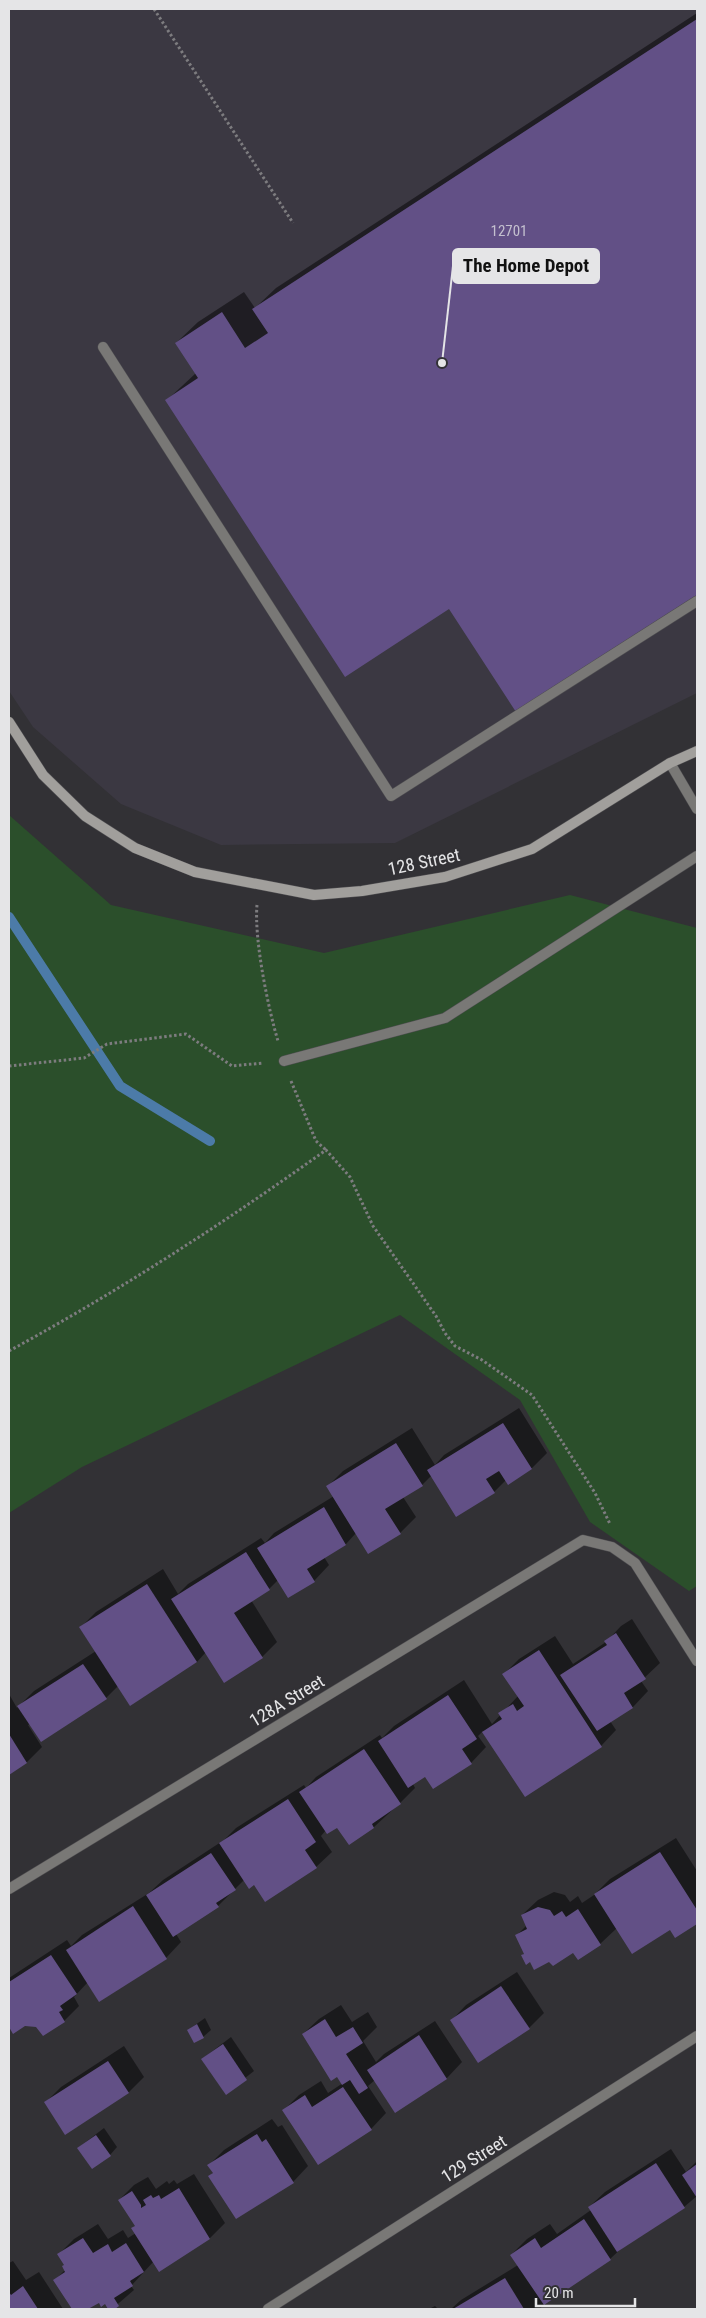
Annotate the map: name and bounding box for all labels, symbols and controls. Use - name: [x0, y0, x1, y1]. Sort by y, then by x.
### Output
- house number: 12701: [490, 222, 528, 240]
- callout: The Home Depot: [453, 249, 599, 283]
- text: The Home Depot: [463, 254, 589, 277]
- street label: 128 Street: [386, 844, 462, 879]
- street label: 128A Street: [246, 1670, 328, 1731]
- street label: 129 Street: [437, 2130, 510, 2187]
- scale bar: [536, 2276, 635, 2308]
- text: 20 m: [544, 2284, 574, 2302]

